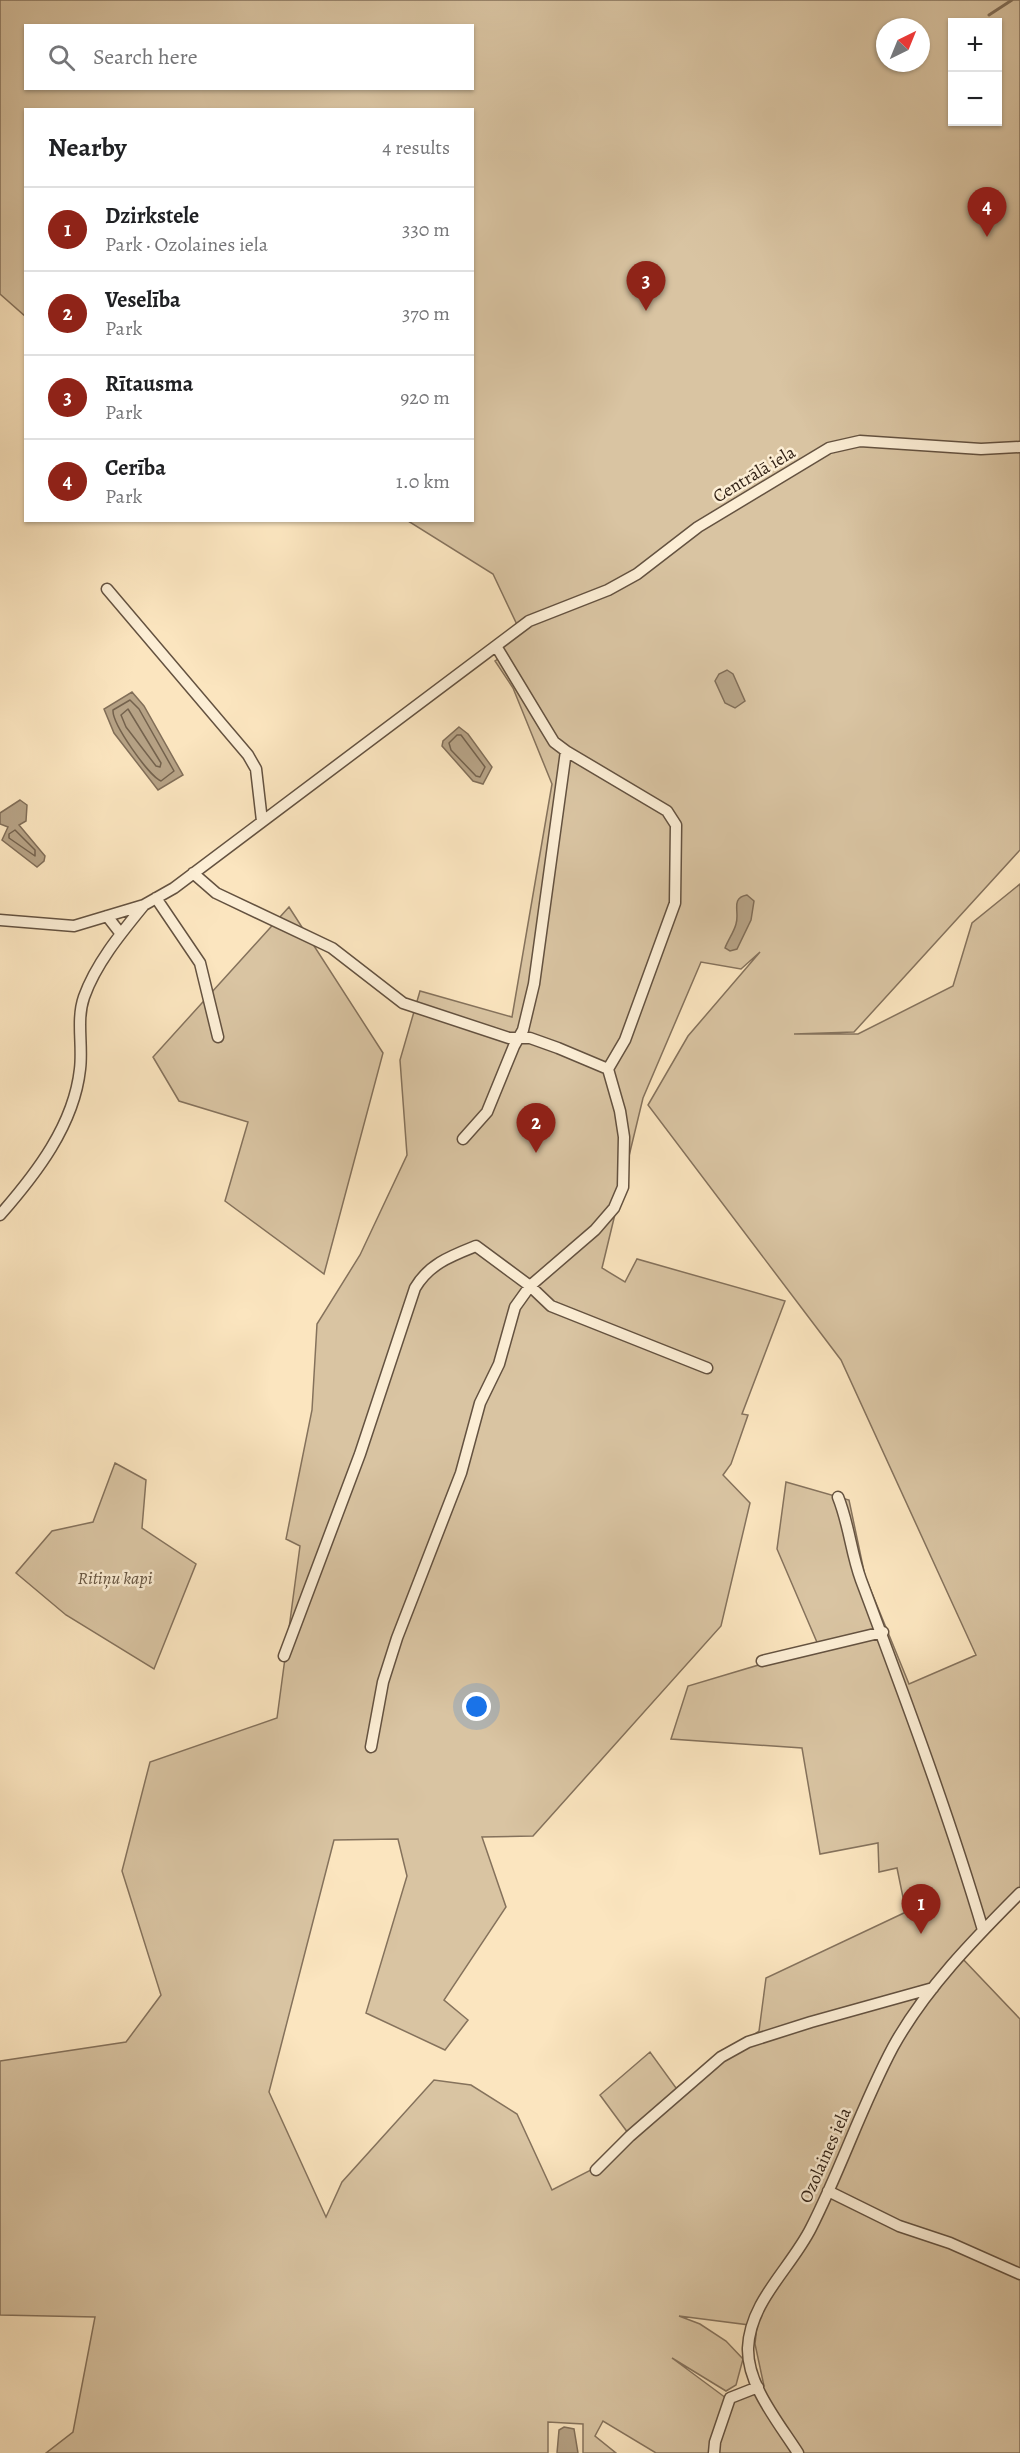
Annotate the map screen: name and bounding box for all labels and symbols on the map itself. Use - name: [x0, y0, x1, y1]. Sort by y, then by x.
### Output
- north arrow: [876, 18, 930, 72]
- pin: 4: [968, 188, 1006, 237]
- pin: 3: [626, 262, 666, 311]
- street label: Centrālā iela: [708, 440, 800, 508]
- pin: 2: [516, 1104, 556, 1153]
- park label: Ritiņu kapi: [78, 1566, 153, 1590]
- your location: [462, 1692, 491, 1721]
- pin: 1: [902, 1884, 940, 1934]
- street label: Ozolaines iela: [793, 2103, 857, 2207]

